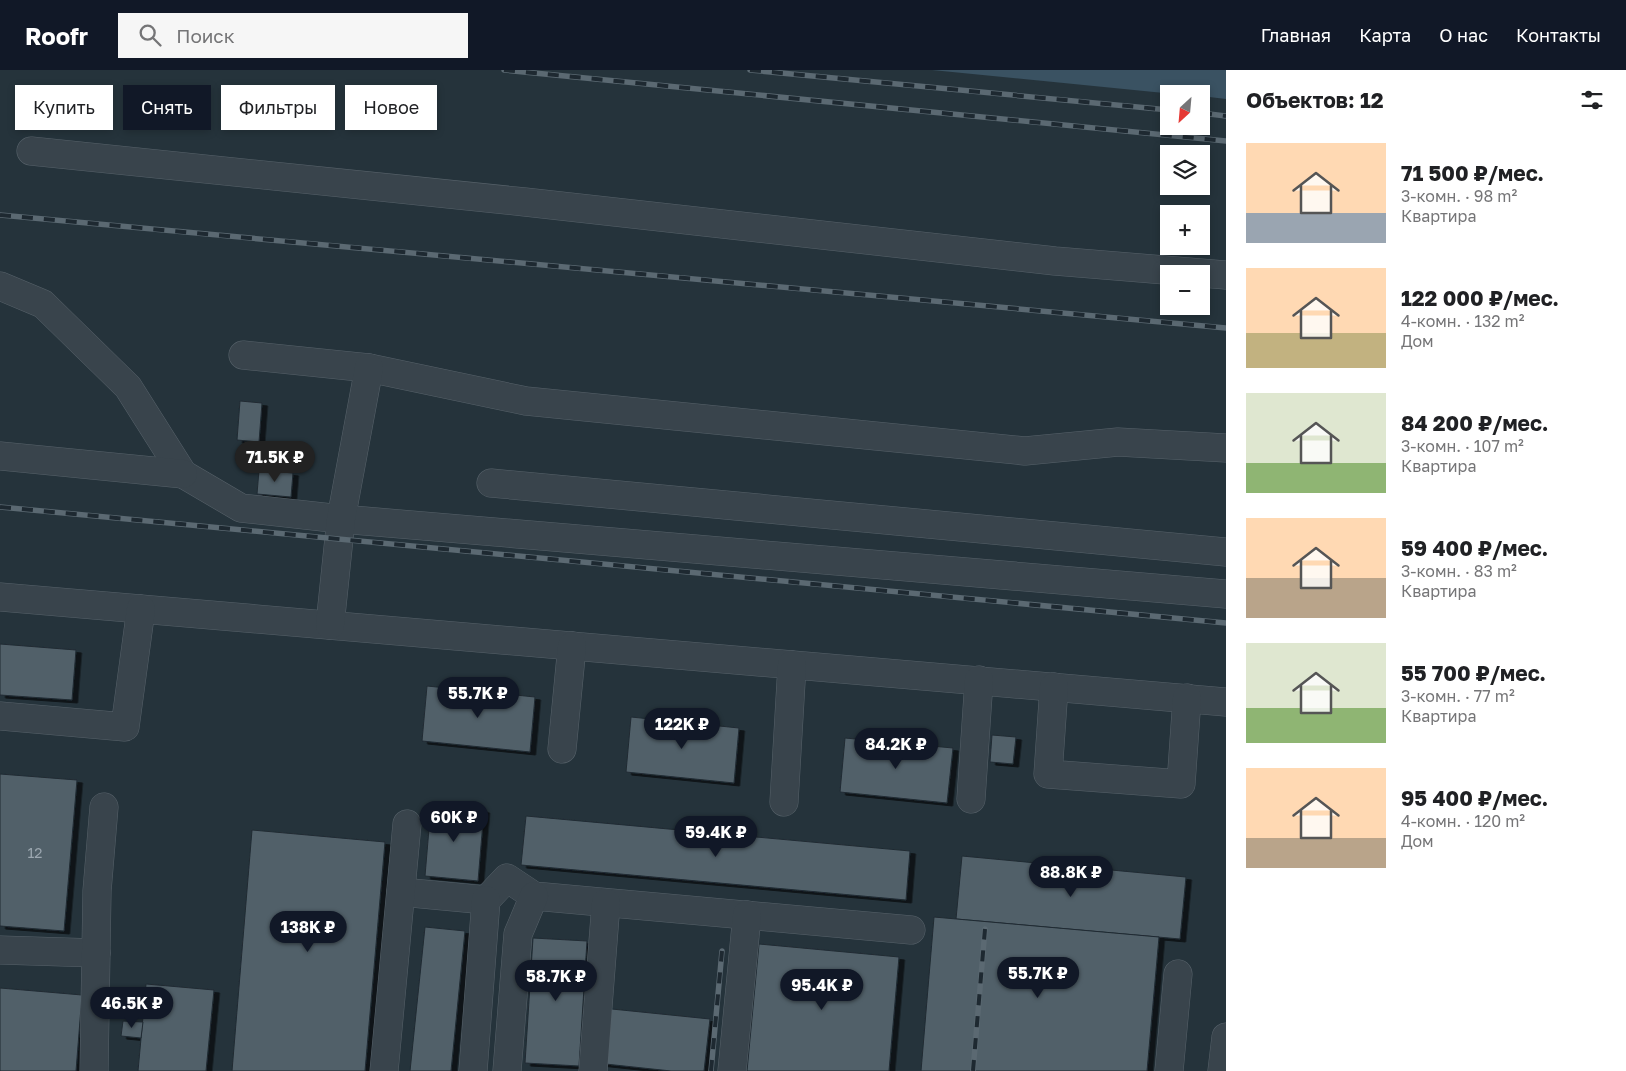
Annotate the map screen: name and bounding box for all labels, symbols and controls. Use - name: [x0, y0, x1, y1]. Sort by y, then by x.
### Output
- search box: [118, 13, 468, 58]
- text: Roofr: [25, 21, 88, 50]
- icon: search: [136, 21, 164, 49]
- text: Поиск: [176, 24, 235, 47]
- text: Главная: [1261, 24, 1331, 46]
- text: Карта: [1359, 24, 1411, 46]
- text: О нас: [1439, 24, 1488, 46]
- text: Контакты: [1516, 24, 1601, 46]
- chip: Купить: [15, 85, 113, 130]
- chip: Снять: [123, 85, 211, 130]
- chip: Фильтры: [221, 85, 335, 130]
- chip: Новое: [345, 85, 437, 130]
- north arrow: [1160, 85, 1210, 135]
- map controls: [1160, 85, 1210, 315]
- icon: filters: [1578, 86, 1606, 114]
- text: Объектов: 12: [1246, 87, 1384, 113]
- button: layers: [1160, 145, 1210, 195]
- text: 71 500 ₽/мес.: [1401, 160, 1544, 186]
- icon: home: [1286, 163, 1346, 223]
- text: 3-комн. · 98 m²: [1401, 186, 1517, 206]
- button: +: [1160, 205, 1210, 255]
- text: Квартира: [1401, 206, 1476, 226]
- button: −: [1160, 265, 1210, 315]
- text: 122 000 ₽/мес.: [1401, 285, 1559, 311]
- icon: home: [1286, 288, 1346, 348]
- text: 4-комн. · 132 m²: [1401, 311, 1525, 331]
- text: Дом: [1401, 331, 1434, 351]
- text: 84 200 ₽/мес.: [1401, 410, 1548, 436]
- icon: home: [1286, 413, 1346, 473]
- text: 3-комн. · 107 m²: [1401, 436, 1524, 456]
- pin: 71.5K ₽: [229, 440, 321, 483]
- text: 71.5K ₽: [246, 447, 304, 467]
- text: Квартира: [1401, 456, 1476, 476]
- text: 59 400 ₽/мес.: [1401, 535, 1548, 561]
- icon: home: [1286, 538, 1346, 598]
- text: 3-комн. · 83 m²: [1401, 561, 1517, 581]
- text: Квартира: [1401, 581, 1476, 601]
- text: 55 700 ₽/мес.: [1401, 660, 1546, 686]
- icon: home: [1286, 663, 1346, 723]
- pin: 55.7K ₽: [432, 676, 524, 719]
- text: 55.7K ₽: [448, 683, 508, 703]
- text: 3-комн. · 77 m²: [1401, 686, 1515, 706]
- text: Квартира: [1401, 706, 1476, 726]
- pin: 122K ₽: [641, 708, 723, 750]
- text: 122K ₽: [655, 714, 709, 734]
- pin: 84.2K ₽: [850, 728, 942, 770]
- text: 84.2K ₽: [865, 734, 927, 754]
- text: 95 400 ₽/мес.: [1401, 785, 1548, 811]
- icon: home: [1286, 788, 1346, 848]
- pin: 60K ₽: [419, 800, 489, 843]
- text: 60K ₽: [431, 807, 477, 827]
- text: 4-комн. · 120 m²: [1401, 811, 1525, 831]
- pin: 59.4K ₽: [670, 816, 762, 858]
- text: 59.4K ₽: [685, 822, 747, 842]
- text: Дом: [1401, 831, 1434, 851]
- house number: 12: [28, 844, 42, 861]
- pin: 88.8K ₽: [1025, 856, 1117, 898]
- text: 88.8K ₽: [1040, 862, 1102, 882]
- pin: 138K ₽: [267, 910, 349, 953]
- text: 138K ₽: [281, 917, 335, 937]
- pin: 55.7K ₽: [992, 956, 1084, 999]
- pin: 58.7K ₽: [510, 960, 602, 1002]
- text: 55.7K ₽: [1008, 963, 1068, 983]
- text: 58.7K ₽: [526, 966, 586, 986]
- pin: 95.4K ₽: [776, 968, 868, 1011]
- text: 95.4K ₽: [791, 975, 853, 995]
- pin: 46.5K ₽: [86, 986, 178, 1029]
- text: 46.5K ₽: [101, 993, 163, 1013]

